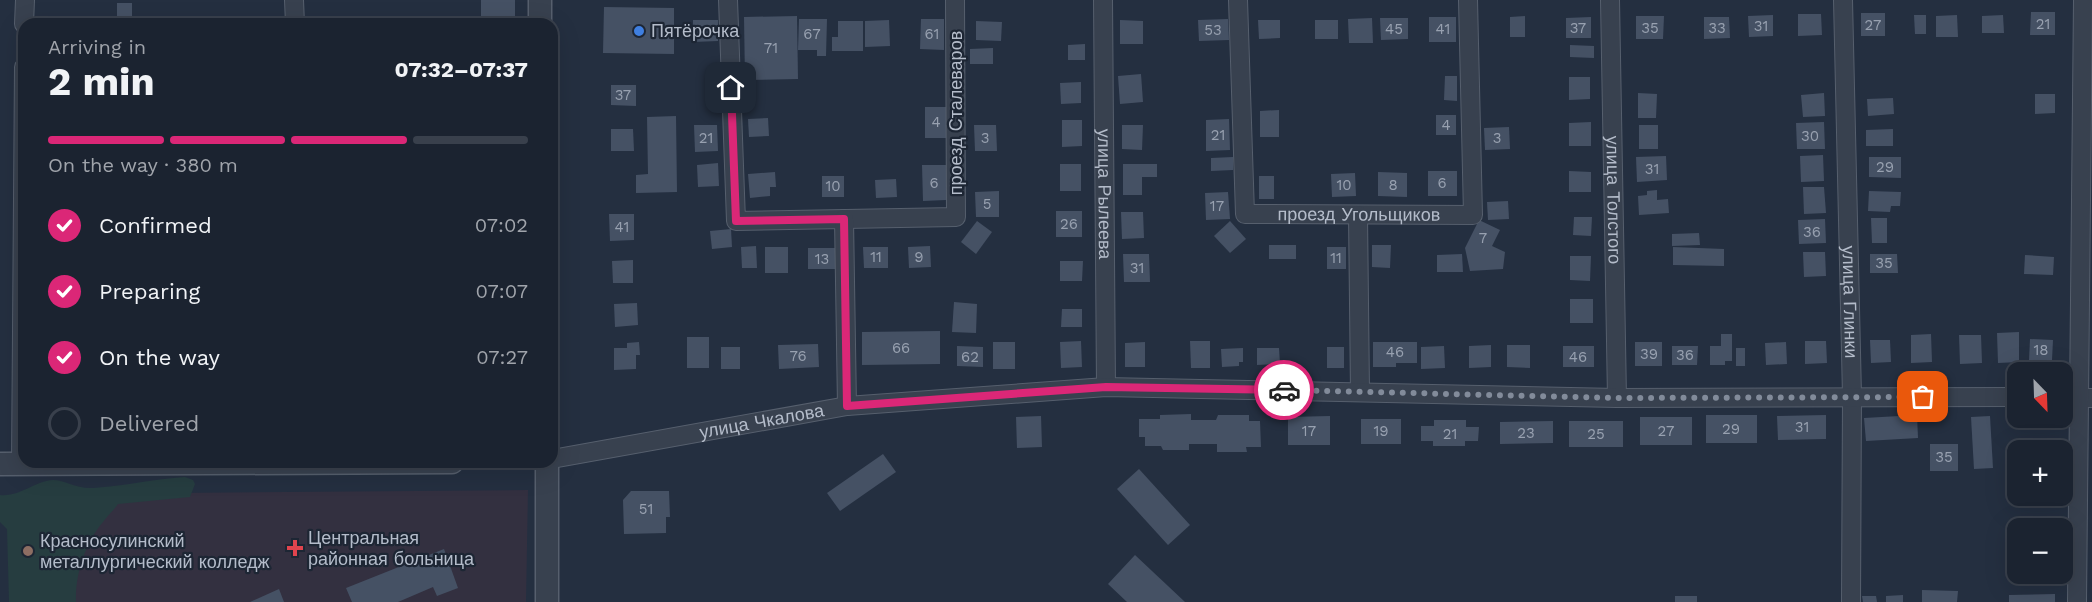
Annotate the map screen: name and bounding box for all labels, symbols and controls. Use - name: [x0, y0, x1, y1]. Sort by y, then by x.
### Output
- house number: 21: [2036, 15, 2050, 33]
- house number: 27: [1865, 16, 1881, 34]
- house number: 31: [1754, 17, 1768, 35]
- house number: 37: [1570, 19, 1586, 37]
- house number: 35: [1641, 19, 1659, 37]
- house number: 33: [1708, 19, 1726, 37]
- place label: Пятёрочка: [651, 20, 740, 41]
- house number: 45: [1385, 20, 1403, 38]
- house number: 41: [1436, 20, 1450, 38]
- house number: 53: [1204, 21, 1222, 39]
- marker: Пятёрочка: [632, 24, 646, 38]
- house number: 67: [803, 25, 821, 43]
- house number: 61: [925, 25, 939, 43]
- street label: проезд Сталеваров: [945, 31, 966, 195]
- text: Arriving in: [48, 35, 146, 59]
- house number: 71: [764, 39, 778, 57]
- text: 07:32–07:37: [395, 57, 528, 82]
- text: 2 min: [48, 59, 155, 104]
- pin: [705, 62, 756, 113]
- icon: home: [714, 71, 747, 104]
- house number: 37: [615, 86, 631, 104]
- house number: 4: [931, 113, 941, 131]
- house number: 4: [1441, 116, 1451, 134]
- house number: 21: [1211, 126, 1225, 144]
- house number: 30: [1801, 127, 1819, 145]
- house number: 21: [699, 129, 713, 147]
- house number: 3: [981, 129, 989, 147]
- street label: улица Рылеева: [1094, 129, 1116, 260]
- house number: 3: [1493, 129, 1501, 147]
- street label: улица Толстого: [1602, 135, 1626, 264]
- text: On the way · 380 m: [48, 153, 238, 177]
- house number: 29: [1876, 158, 1894, 176]
- house number: 31: [1645, 160, 1659, 178]
- house number: 6: [929, 174, 939, 192]
- house number: 6: [1437, 174, 1447, 192]
- house number: 10: [1336, 176, 1352, 194]
- house number: 8: [1388, 176, 1398, 194]
- house number: 10: [825, 177, 841, 195]
- house number: 5: [983, 195, 991, 213]
- house number: 17: [1210, 197, 1224, 215]
- street label: проезд Угольщиков: [1277, 203, 1440, 225]
- icon: check: [48, 209, 81, 242]
- text: Confirmed: [99, 213, 212, 238]
- text: 07:02: [475, 213, 528, 237]
- house number: 26: [1060, 215, 1078, 233]
- house number: 41: [615, 218, 629, 236]
- house number: 36: [1803, 223, 1821, 241]
- house number: 7: [1479, 229, 1487, 247]
- street label: улица Глинки: [1839, 245, 1862, 359]
- house number: 11: [870, 248, 882, 266]
- house number: 9: [914, 248, 924, 266]
- house number: 11: [1330, 249, 1342, 267]
- house number: 13: [815, 250, 829, 268]
- house number: 35: [1875, 254, 1893, 272]
- house number: 31: [1130, 259, 1144, 277]
- icon: check: [48, 275, 81, 308]
- text: Preparing: [99, 279, 200, 304]
- text: 07:07: [476, 279, 528, 303]
- house number: 66: [892, 339, 910, 357]
- icon: check: [48, 341, 81, 374]
- house number: 18: [2033, 341, 2049, 359]
- house number: 46: [1386, 343, 1404, 361]
- text: On the way: [99, 345, 220, 370]
- text: 07:27: [476, 345, 528, 369]
- house number: 39: [1640, 345, 1658, 363]
- house number: 36: [1676, 346, 1694, 364]
- house number: 76: [789, 347, 807, 365]
- house number: 62: [961, 348, 979, 366]
- house number: 46: [1569, 348, 1587, 366]
- courier: [1254, 360, 1314, 420]
- north arrow: [2007, 362, 2073, 428]
- map controls: [2007, 362, 2073, 584]
- pin: [1897, 371, 1948, 422]
- icon: car: [1268, 374, 1301, 407]
- icon: bag: [1906, 380, 1939, 413]
- street label: улица Чкалова: [698, 399, 826, 442]
- text: Delivered: [99, 411, 199, 436]
- house number: 31: [1795, 418, 1809, 436]
- house number: 29: [1722, 420, 1740, 438]
- house number: 17: [1302, 422, 1316, 440]
- house number: 19: [1373, 422, 1389, 440]
- house number: 27: [1658, 422, 1674, 440]
- house number: 23: [1517, 424, 1535, 442]
- house number: 21: [1443, 425, 1457, 443]
- house number: 25: [1587, 425, 1605, 443]
- button: +: [2007, 440, 2073, 506]
- house number: 35: [1935, 448, 1953, 466]
- house number: 51: [639, 500, 653, 518]
- button: −: [2007, 518, 2073, 584]
- place label: Центральная районная больница: [308, 527, 475, 569]
- place label: Красносулинский металлургический колледж: [40, 530, 270, 572]
- marker: Центральная районная больница: [286, 539, 304, 557]
- marker: Красносулинский металлургический колледж: [21, 544, 35, 558]

